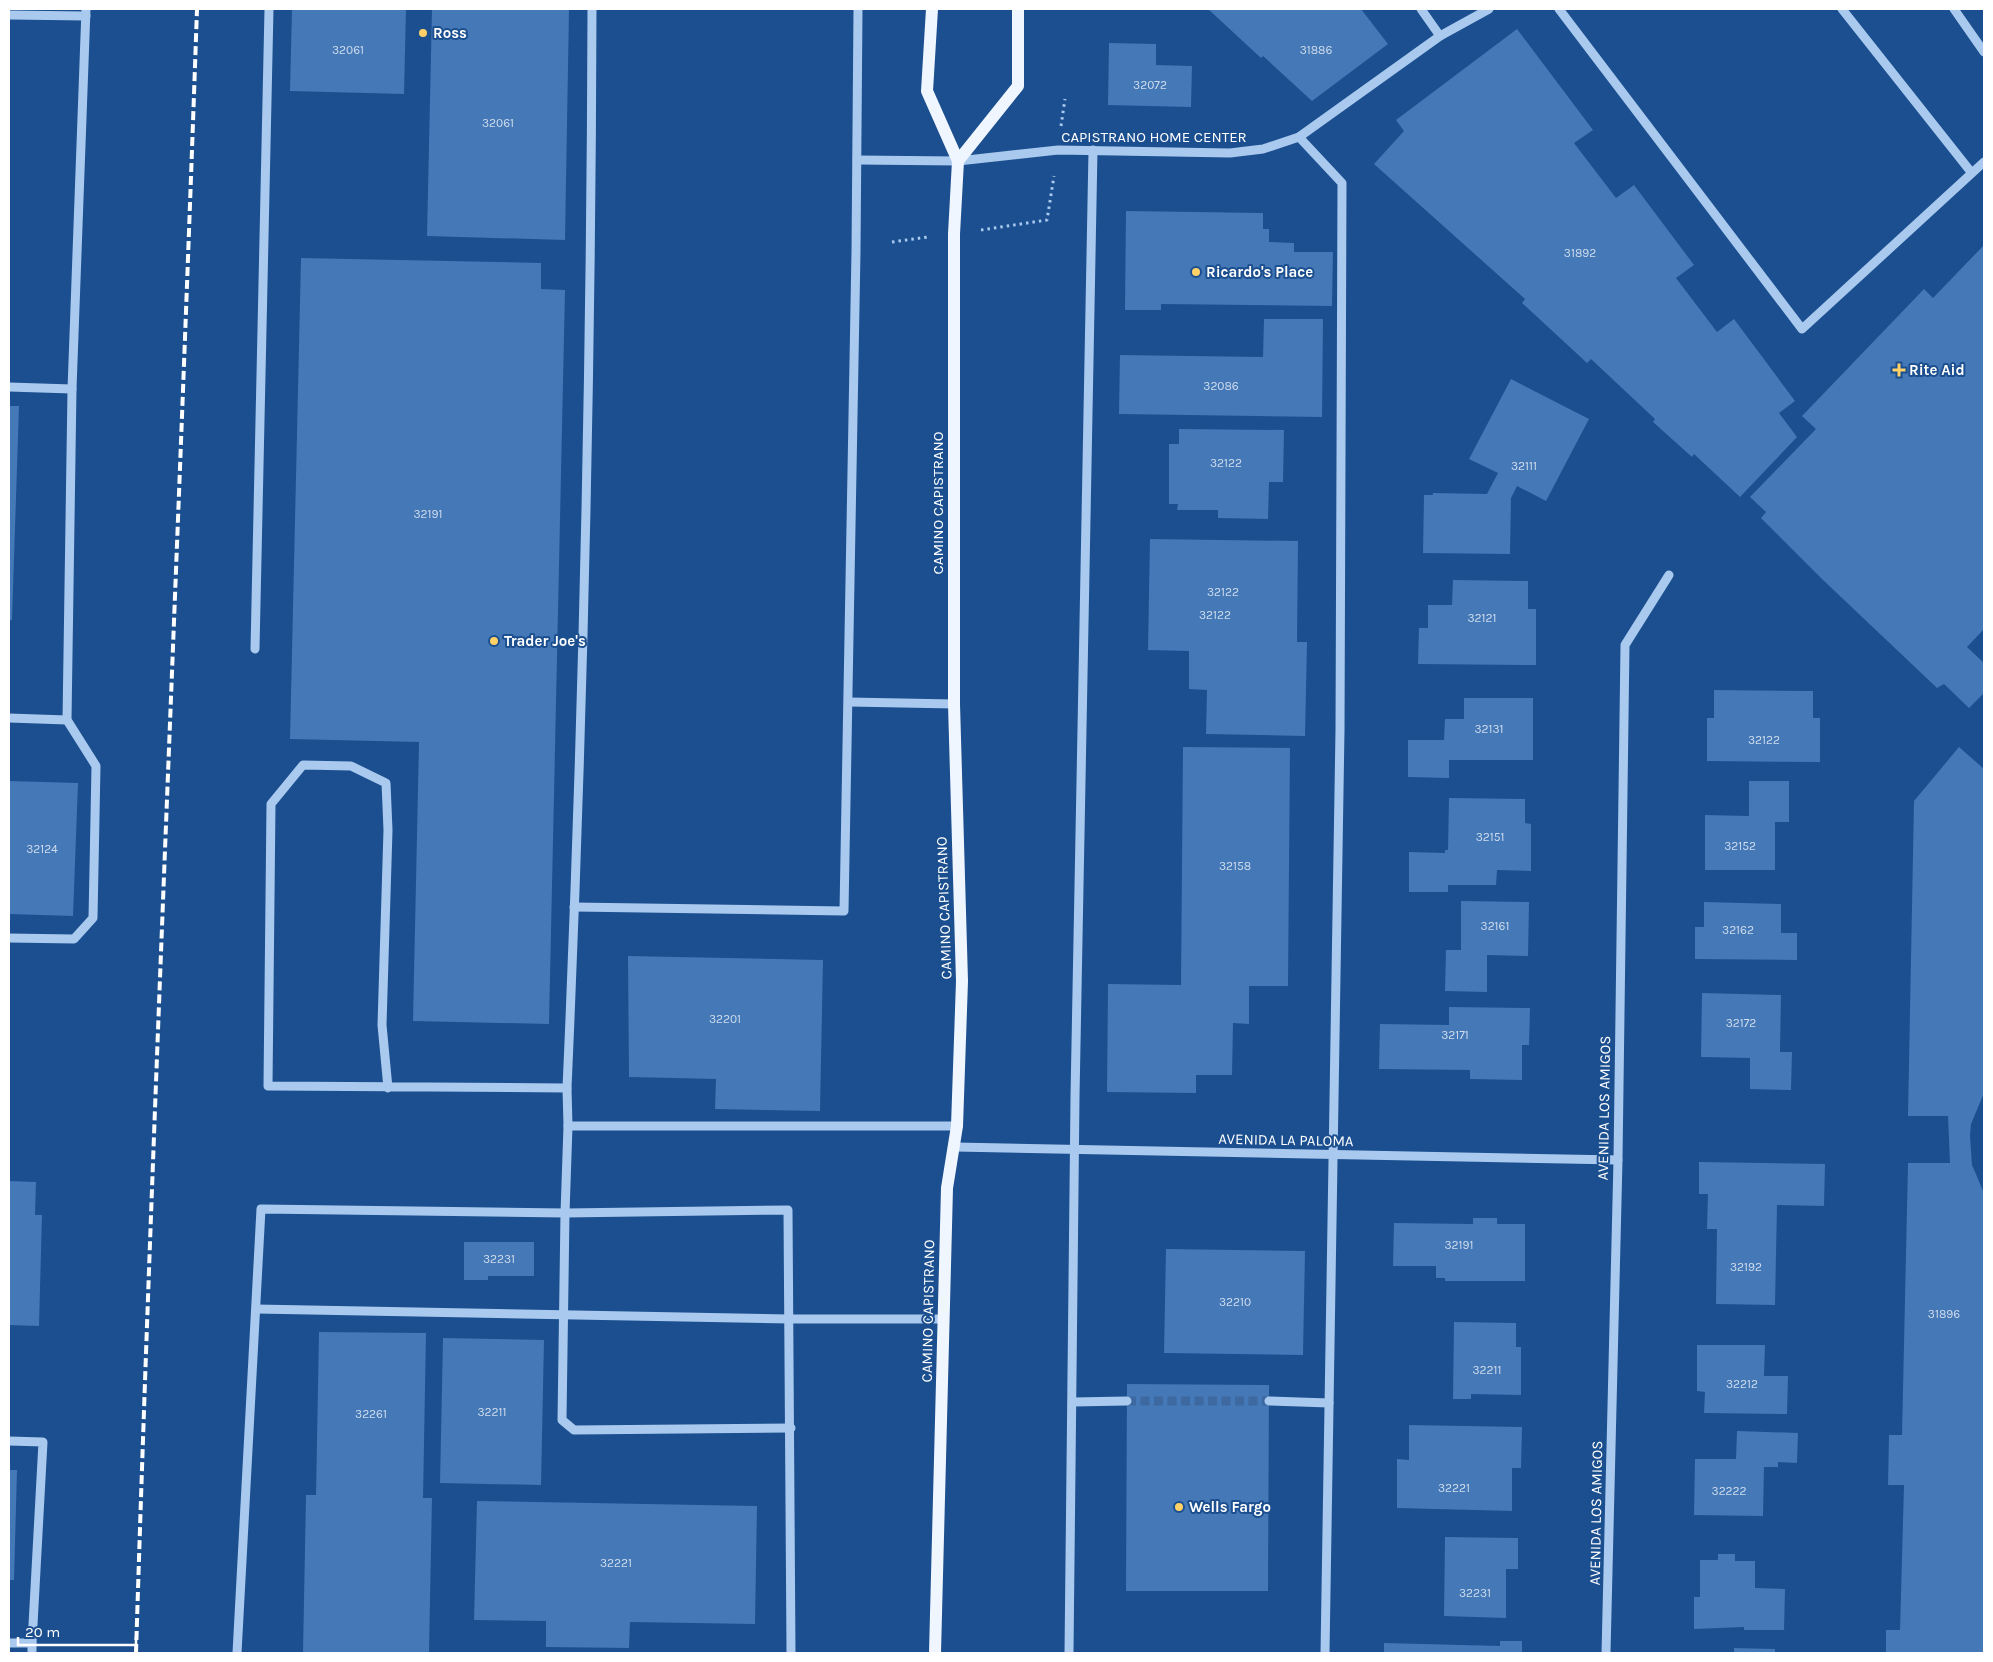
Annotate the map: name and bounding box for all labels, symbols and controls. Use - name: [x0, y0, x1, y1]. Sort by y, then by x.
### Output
- place label: Ross: [433, 24, 467, 42]
- marker: Ross: [417, 27, 429, 39]
- house number: 32061: [332, 43, 364, 57]
- house number: 31886: [1300, 43, 1332, 57]
- house number: 32072: [1133, 78, 1167, 92]
- house number: 32061: [482, 116, 514, 130]
- street label: CAPISTRANO HOME CENTER: [1061, 128, 1247, 146]
- house number: 31892: [1564, 246, 1596, 260]
- place label: Ricardo's Place: [1206, 263, 1313, 281]
- marker: Ricardo's Place: [1190, 266, 1202, 278]
- place label: Rite Aid: [1909, 361, 1965, 379]
- marker: Rite Aid: [1893, 364, 1905, 376]
- house number: 32086: [1203, 379, 1239, 393]
- street label: CAMINO CAPISTRANO: [929, 432, 947, 574]
- house number: 32122: [1210, 456, 1242, 470]
- house number: 32111: [1511, 459, 1537, 473]
- house number: 32191: [414, 507, 442, 521]
- house number: 32122: [1207, 585, 1239, 599]
- house number: 32122: [1199, 608, 1231, 622]
- house number: 32121: [1468, 611, 1496, 625]
- place label: Trader Joe's: [504, 632, 586, 650]
- marker: Trader Joe's: [488, 635, 500, 647]
- house number: 32131: [1474, 722, 1504, 736]
- house number: 32122: [1748, 733, 1780, 747]
- house number: 32151: [1476, 830, 1504, 844]
- street label: CAMINO CAPISTRANO: [933, 836, 955, 980]
- house number: 32152: [1724, 839, 1756, 853]
- house number: 32124: [26, 842, 58, 856]
- house number: 32158: [1219, 859, 1251, 873]
- house number: 32161: [1481, 919, 1509, 933]
- house number: 32162: [1722, 923, 1754, 937]
- house number: 32201: [709, 1012, 741, 1026]
- house number: 32172: [1726, 1016, 1756, 1030]
- house number: 32171: [1441, 1028, 1469, 1042]
- street label: AVENIDA LOS AMIGOS: [1594, 1035, 1614, 1181]
- street label: AVENIDA LA PALOMA: [1218, 1130, 1354, 1150]
- house number: 32191: [1445, 1238, 1473, 1252]
- street label: CAMINO CAPISTRANO: [918, 1239, 938, 1383]
- house number: 32231: [483, 1252, 515, 1266]
- house number: 32192: [1730, 1260, 1762, 1274]
- house number: 32210: [1219, 1295, 1251, 1309]
- house number: 31896: [1928, 1307, 1960, 1321]
- house number: 32211: [1473, 1363, 1501, 1377]
- house number: 32212: [1726, 1377, 1758, 1391]
- house number: 32211: [478, 1405, 506, 1419]
- house number: 32261: [355, 1407, 387, 1421]
- street label: AVENIDA LOS AMIGOS: [1586, 1440, 1606, 1586]
- house number: 32221: [1438, 1481, 1470, 1495]
- house number: 32222: [1712, 1484, 1746, 1498]
- place label: Wells Fargo: [1189, 1498, 1271, 1516]
- marker: Wells Fargo: [1173, 1501, 1185, 1513]
- house number: 32221: [600, 1556, 632, 1570]
- house number: 32231: [1459, 1586, 1491, 1600]
- scale bar: [18, 1614, 135, 1646]
- text: 20 m: [25, 1623, 60, 1641]

